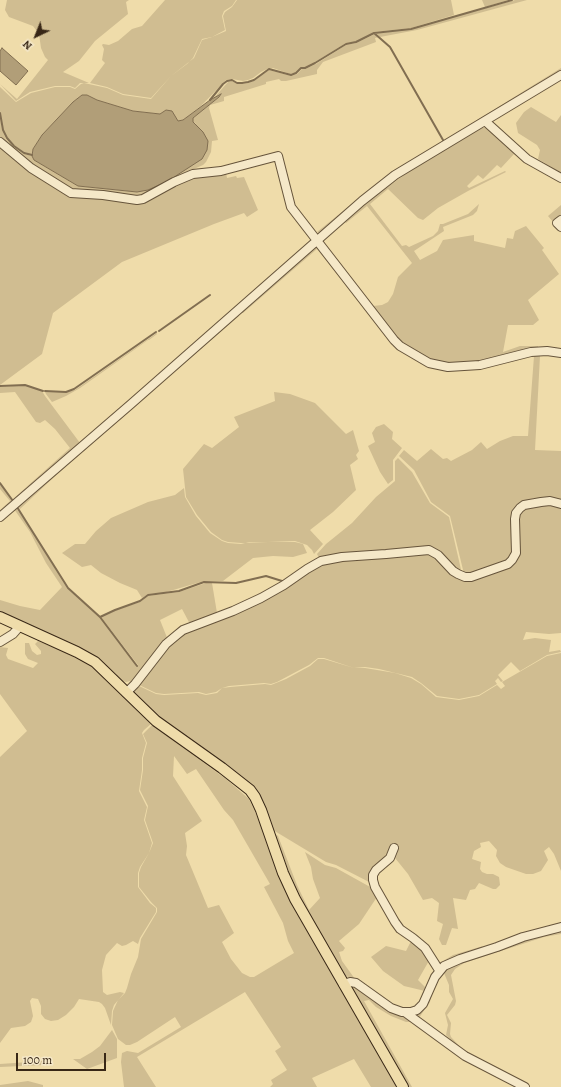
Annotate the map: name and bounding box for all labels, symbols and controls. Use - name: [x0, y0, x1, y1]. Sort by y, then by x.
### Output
- north arrow: [16, 16, 56, 56]
- text: N: [19, 37, 36, 53]
- scale bar: [18, 1045, 108, 1071]
- text: 100 m: [23, 1052, 52, 1068]

